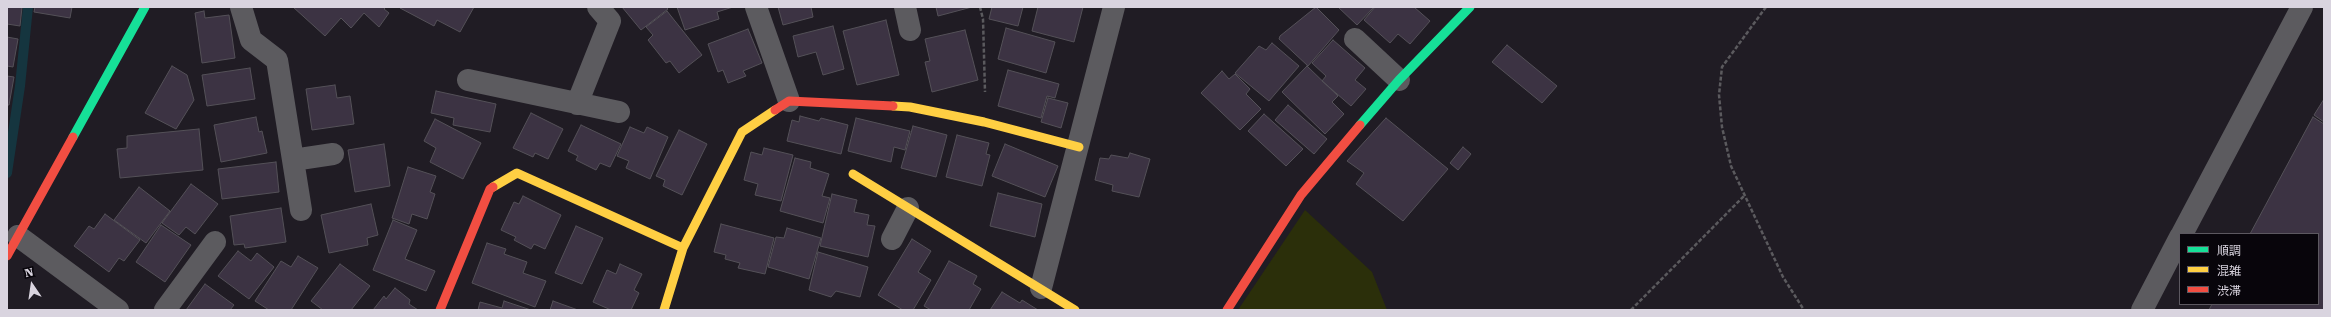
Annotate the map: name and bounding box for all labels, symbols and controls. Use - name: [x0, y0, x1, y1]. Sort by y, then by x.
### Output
- legend: [2179, 233, 2319, 305]
- text: 順調: [2217, 244, 2241, 258]
- text: 混雑: [2217, 264, 2241, 278]
- north arrow: [12, 265, 52, 305]
- text: N: [24, 266, 35, 280]
- text: 渋滞: [2217, 284, 2241, 298]

